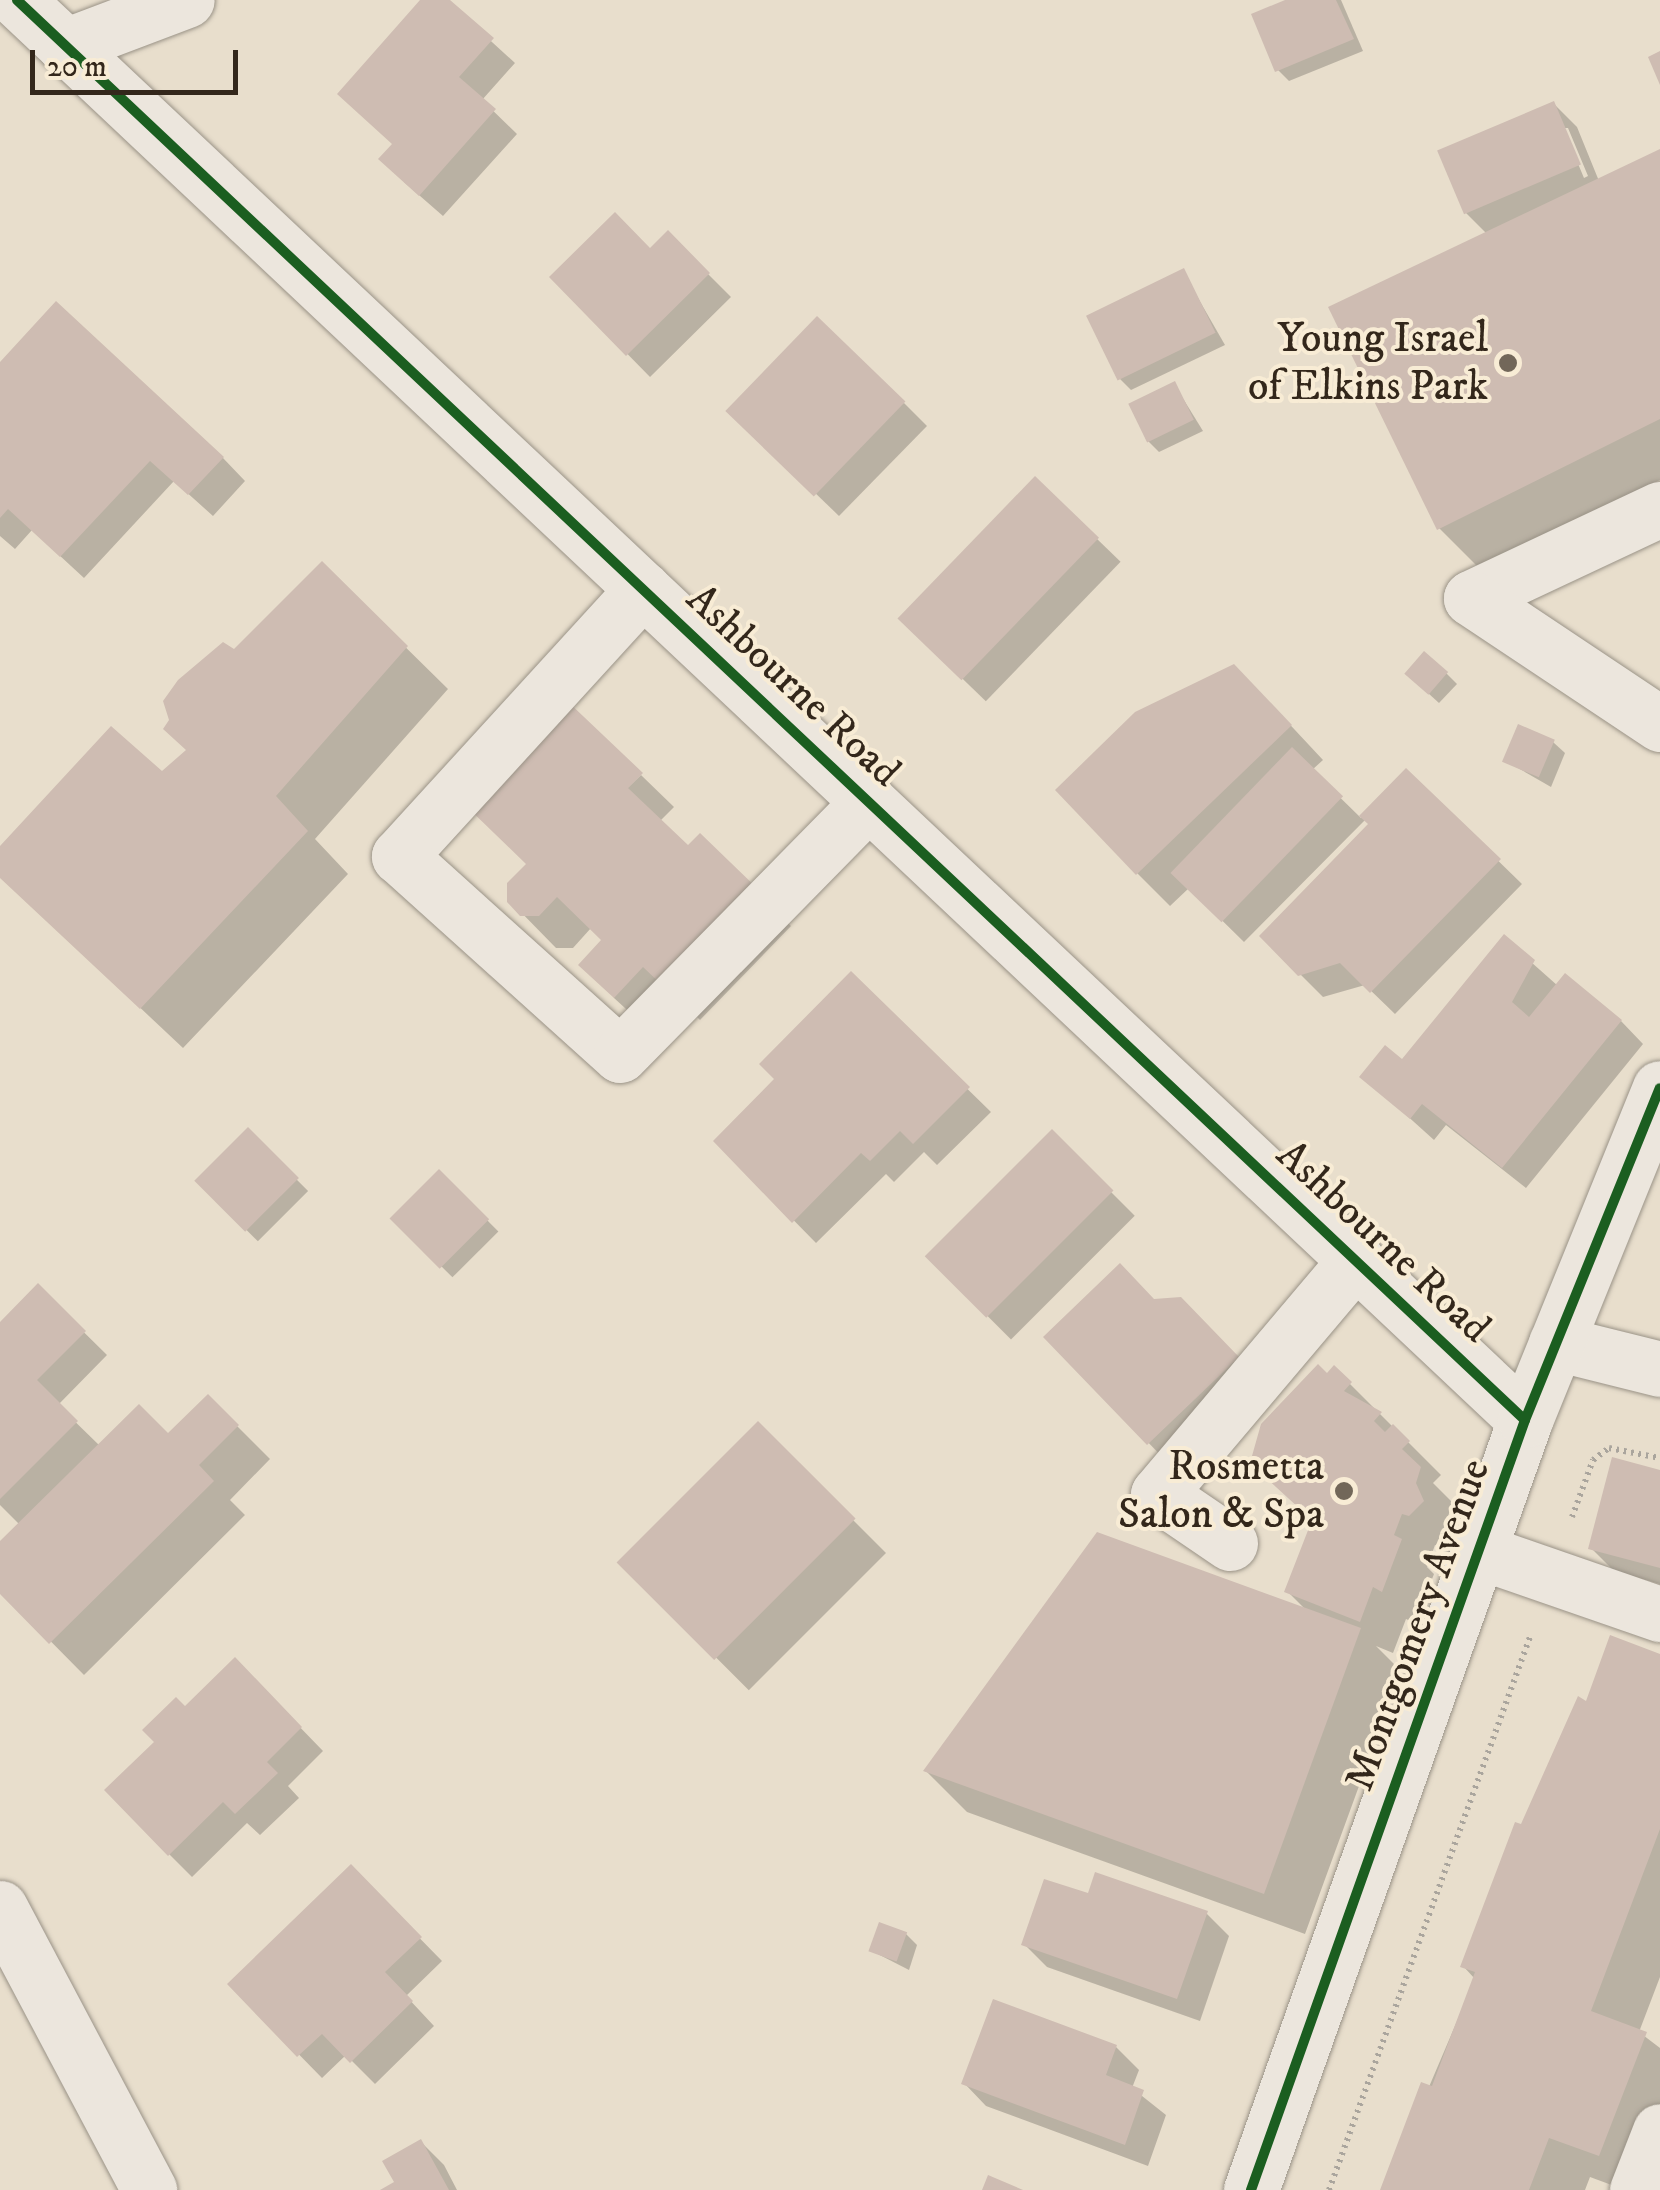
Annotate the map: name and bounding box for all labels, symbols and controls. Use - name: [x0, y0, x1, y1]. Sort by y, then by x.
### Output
- scale bar: [35, 30, 242, 92]
- text: 20 m: [47, 49, 107, 86]
- place label: Young Israel of Elkins Park: [1248, 314, 1488, 412]
- marker: Young Israel of Elkins Park: [1497, 352, 1519, 374]
- street label: Ashbourne Road: [676, 574, 910, 798]
- street label: Ashbourne Road: [1266, 1130, 1500, 1354]
- place label: Rosmetta Salon & Spa: [1118, 1442, 1324, 1540]
- street label: Montgomery Avenue: [1335, 1453, 1501, 1797]
- marker: Rosmetta Salon & Spa: [1333, 1480, 1355, 1502]

